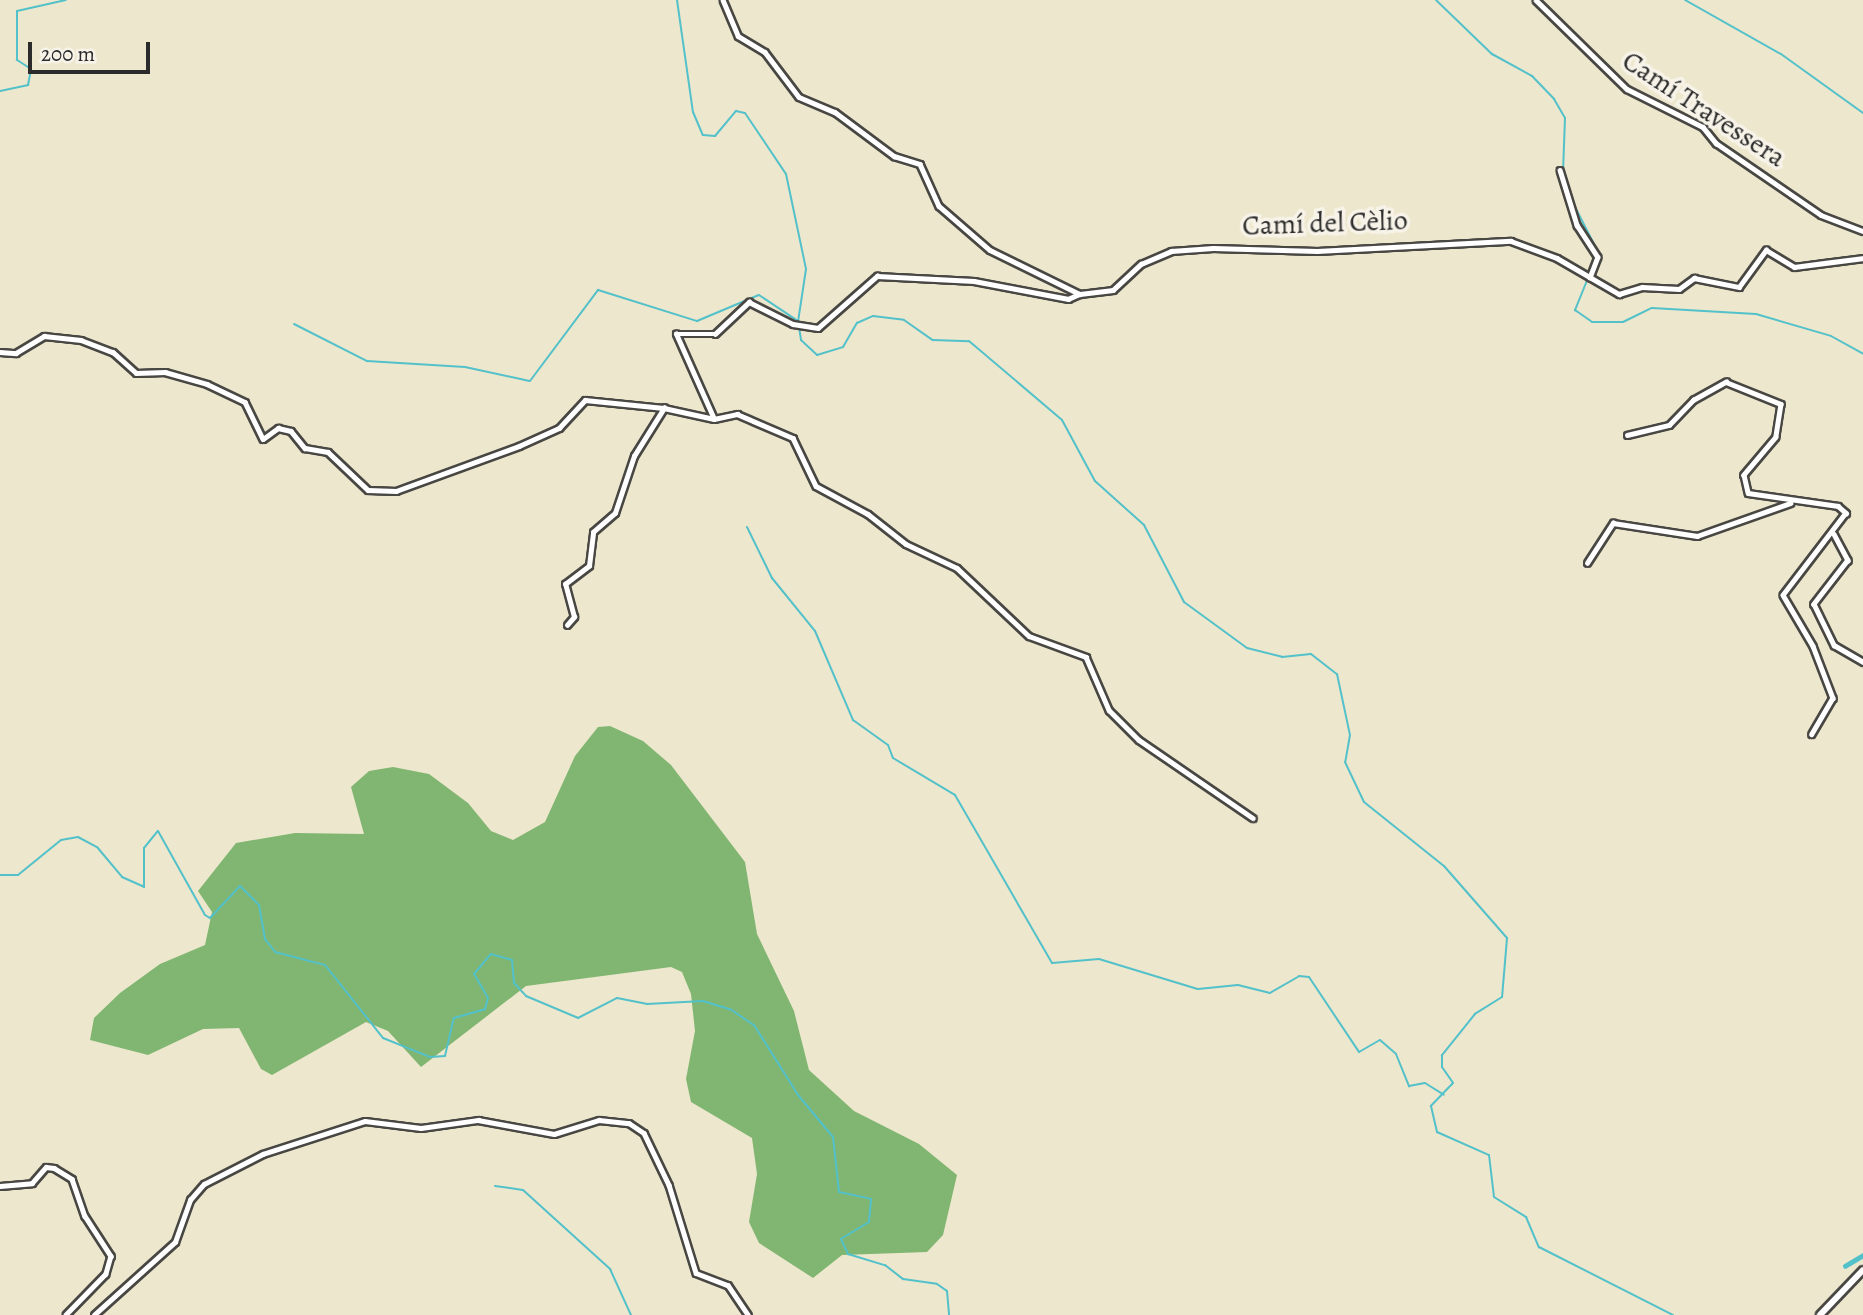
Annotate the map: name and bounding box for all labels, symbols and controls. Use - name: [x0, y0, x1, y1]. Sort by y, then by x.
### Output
- scale bar: [32, 28, 154, 72]
- text: 200 m: [41, 40, 95, 68]
- street label: Camí Travessera: [1616, 44, 1792, 174]
- street label: Camí del Cèlio: [1242, 203, 1408, 243]

